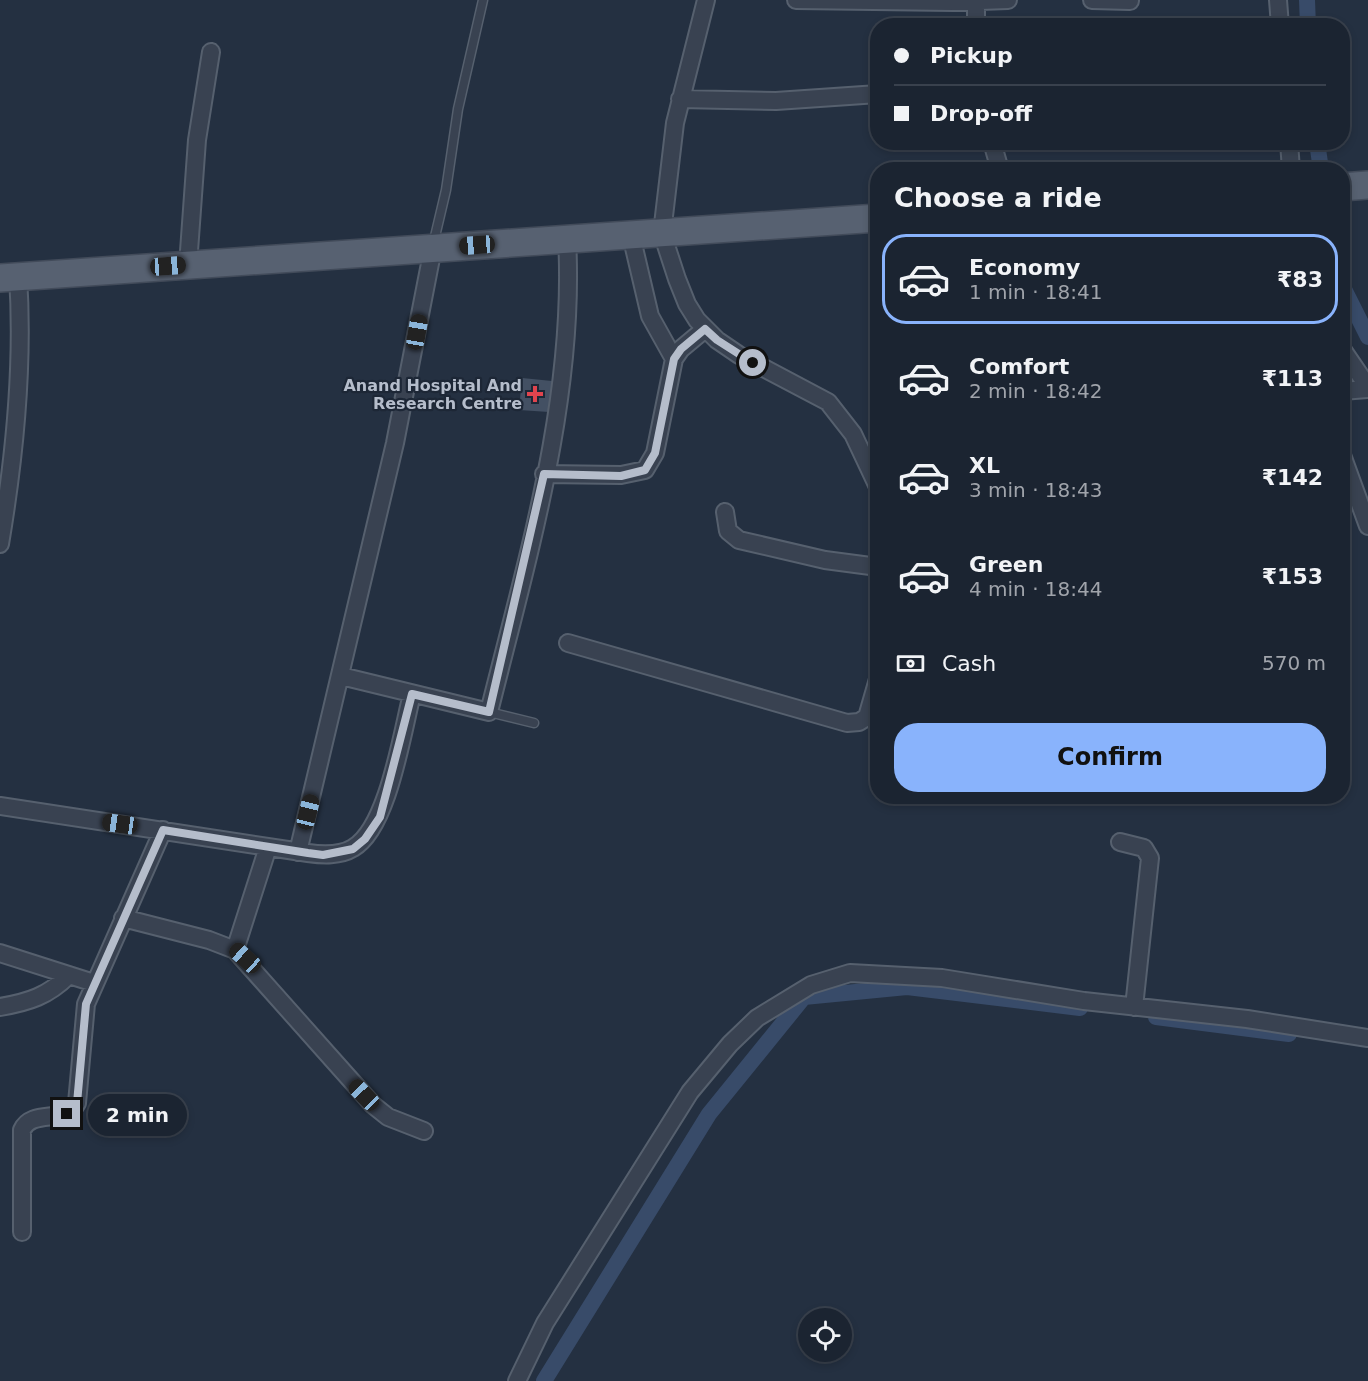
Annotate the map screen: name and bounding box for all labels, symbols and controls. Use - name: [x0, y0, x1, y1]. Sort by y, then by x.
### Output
- text: Pickup: [930, 43, 1013, 68]
- text: Drop-off: [930, 101, 1032, 126]
- text: Choose a ride: [894, 182, 1102, 213]
- car: [458, 235, 496, 255]
- icon: car: [897, 252, 951, 306]
- text: Economy: [969, 255, 1080, 280]
- car: [149, 256, 187, 276]
- text: ₹83: [1277, 267, 1323, 292]
- text: 1 min · 18:41: [969, 280, 1103, 304]
- car: [405, 313, 429, 351]
- route start: [739, 349, 766, 376]
- icon: car: [897, 351, 951, 405]
- text: Comfort: [969, 354, 1069, 379]
- text: ₹113: [1262, 366, 1323, 391]
- place label: Anand Hospital And Research Centre: [343, 376, 522, 413]
- text: 2 min · 18:42: [969, 379, 1103, 403]
- marker: Anand Hospital And Research Centre: [526, 385, 544, 403]
- icon: car: [897, 450, 951, 504]
- text: XL: [969, 453, 1000, 478]
- text: ₹142: [1262, 465, 1323, 490]
- text: 3 min · 18:43: [969, 478, 1103, 502]
- icon: car: [897, 549, 951, 603]
- text: Green: [969, 552, 1043, 577]
- text: ₹153: [1262, 564, 1323, 589]
- text: 4 min · 18:44: [969, 577, 1103, 601]
- icon: cash: [894, 647, 927, 680]
- text: Cash: [942, 651, 996, 676]
- text: 570 m: [1262, 651, 1326, 675]
- button: Confirm: [894, 723, 1326, 792]
- car: [295, 792, 321, 832]
- car: [101, 813, 139, 835]
- car: [226, 939, 264, 977]
- car: [345, 1076, 383, 1114]
- callout: 2 min: [88, 1093, 187, 1135]
- route end: [53, 1100, 80, 1127]
- text: 2 min: [106, 1103, 169, 1127]
- map controls: [798, 1308, 852, 1362]
- button: locate: [798, 1308, 852, 1362]

